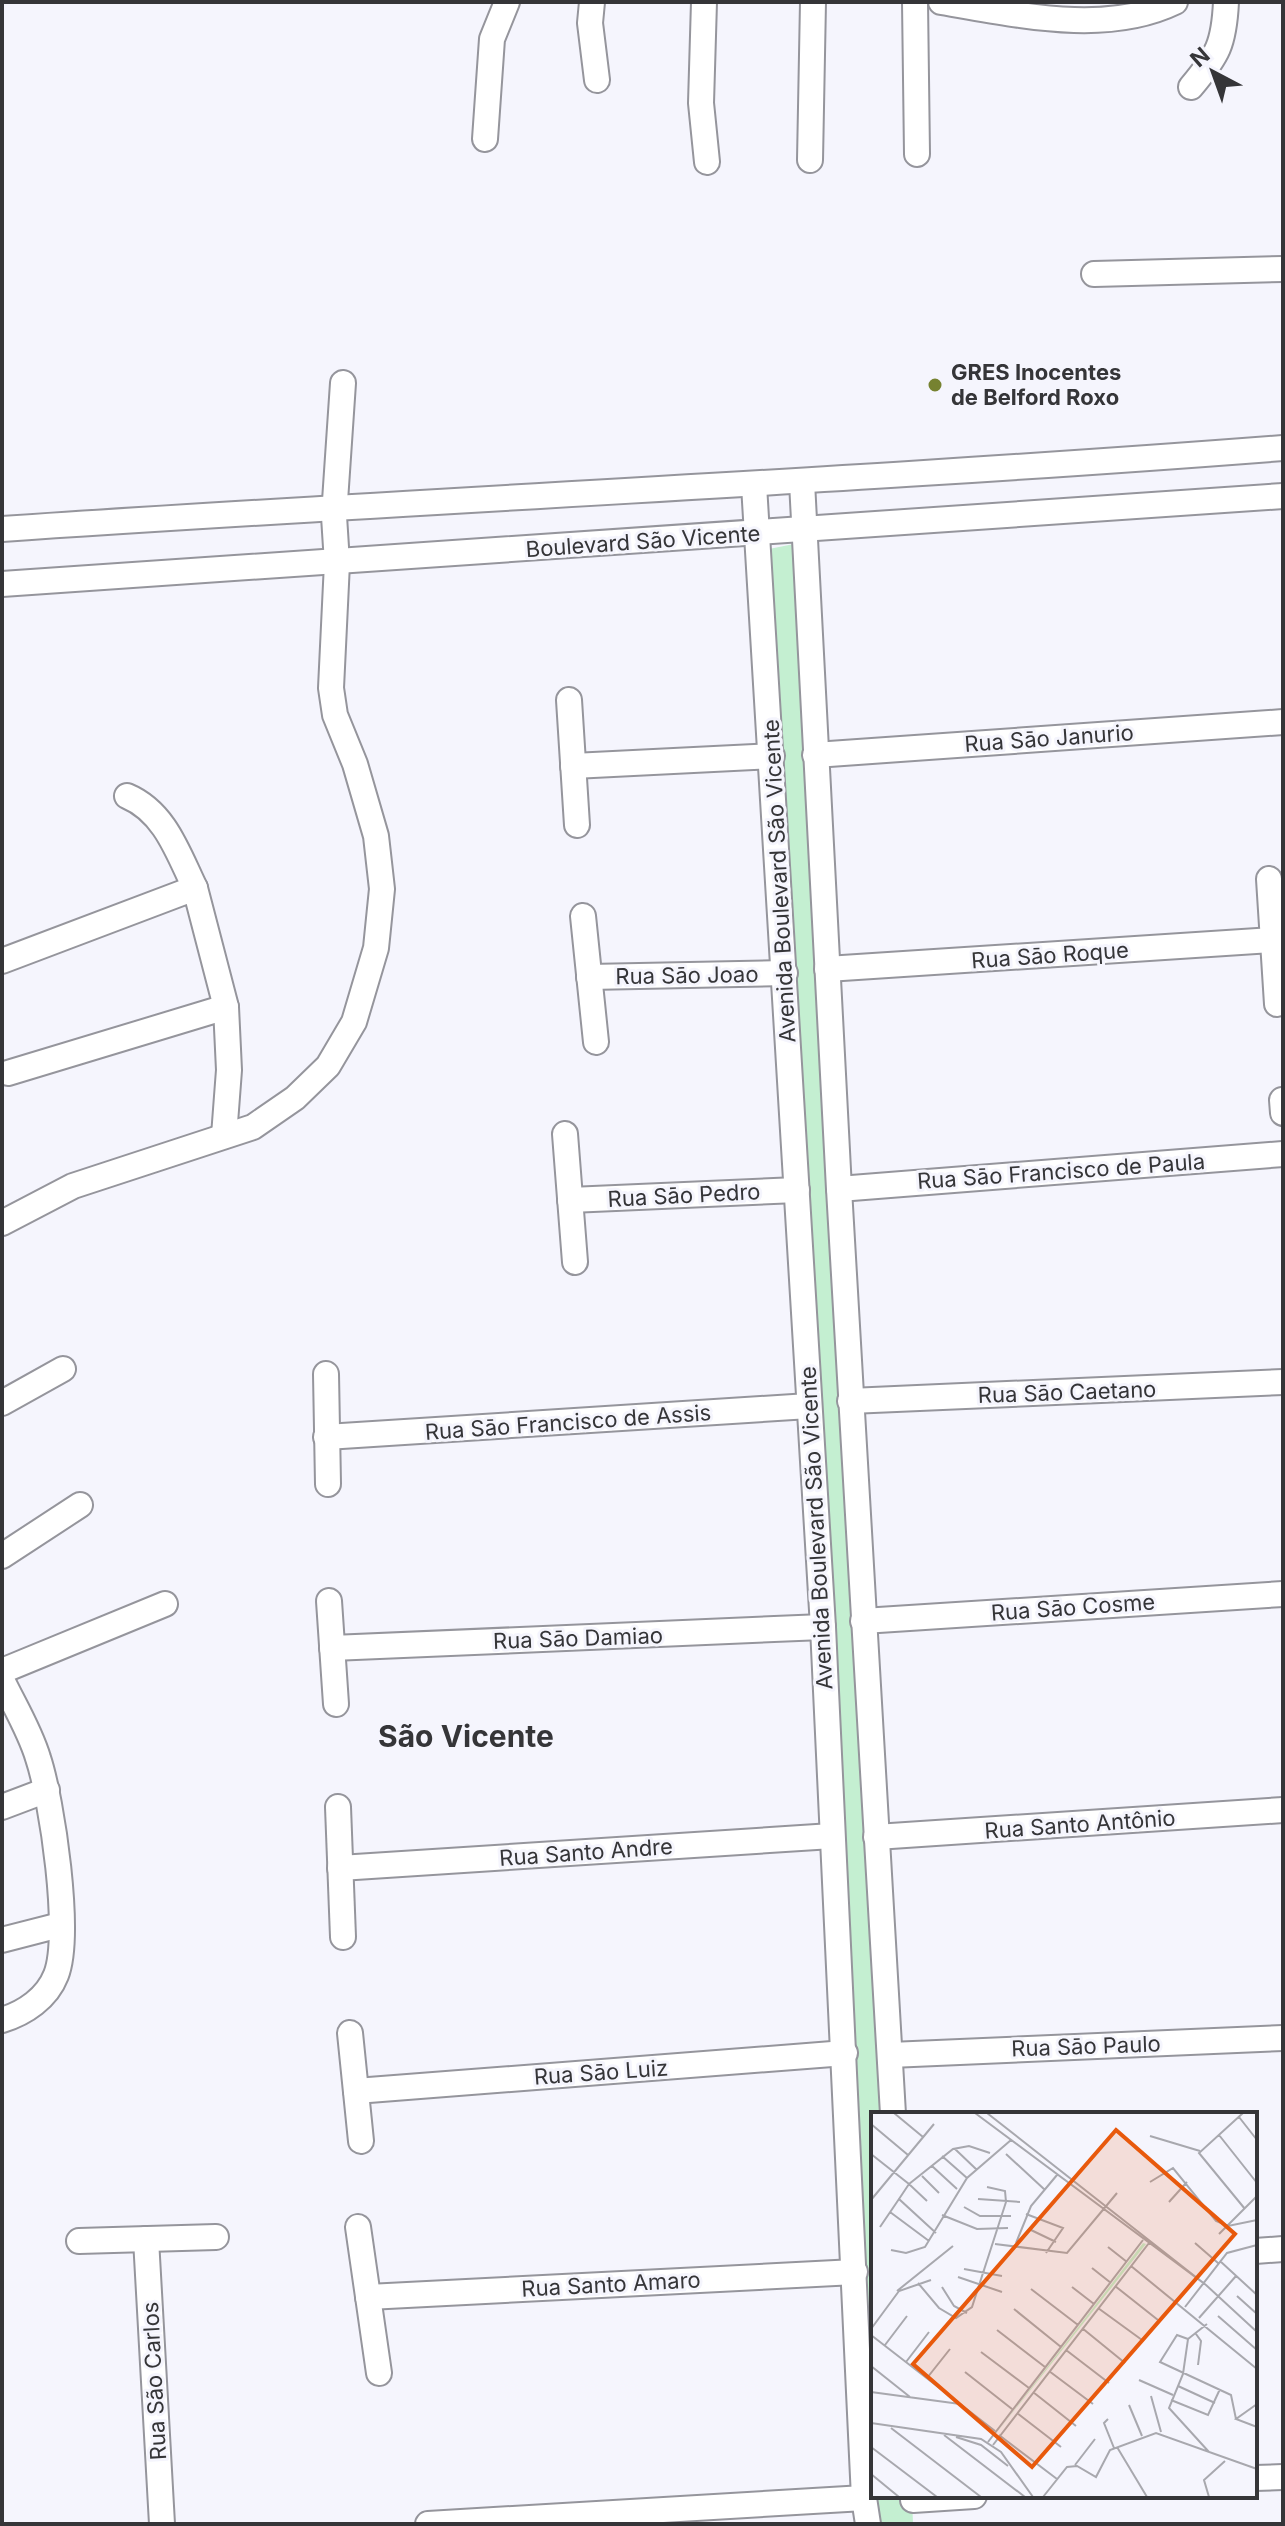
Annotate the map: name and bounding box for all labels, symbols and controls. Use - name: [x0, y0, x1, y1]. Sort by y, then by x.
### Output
- north arrow: [1173, 32, 1253, 112]
- text: N: [1185, 42, 1215, 72]
- place label: GRES Inocentes de Belford Roxo: [951, 359, 1121, 410]
- marker: GRES Inocentes de Belford Roxo: [926, 376, 944, 394]
- street label: Boulevard São Vicente: [525, 520, 761, 562]
- street label: Avenida Boulevard São Vicente: [758, 719, 800, 1043]
- street label: Rua Sāo Janurio: [963, 719, 1135, 757]
- street label: Rua Sāo Roque: [970, 937, 1130, 973]
- street label: Rua Sāo Joao: [615, 961, 759, 989]
- street label: Rua Sāo Francisco de Paula: [916, 1148, 1206, 1194]
- street label: Rua Sāo Pedro: [607, 1178, 761, 1212]
- street label: Avenida Boulevard São Vicente: [795, 1366, 837, 1690]
- street label: Rua Sāo Caetano: [977, 1376, 1157, 1408]
- street label: Rua Sāo Francisco de Assis: [424, 1399, 712, 1445]
- street label: Rua Sāo Cosme: [990, 1588, 1156, 1626]
- street label: Rua Sāo Damiao: [493, 1622, 663, 1654]
- district label: São Vicente: [378, 1718, 554, 1754]
- street label: Rua Santo Antônio: [984, 1804, 1176, 1844]
- street label: Rua Santo Andre: [498, 1833, 674, 1871]
- street label: Rua Sāo Paulo: [1011, 2030, 1161, 2062]
- street label: Rua Sāo Luiz: [533, 2054, 669, 2090]
- inset map: [871, 2112, 1257, 2498]
- street label: Rua Santo Amaro: [521, 2266, 701, 2302]
- street label: Rua São Carlos: [137, 2301, 171, 2461]

